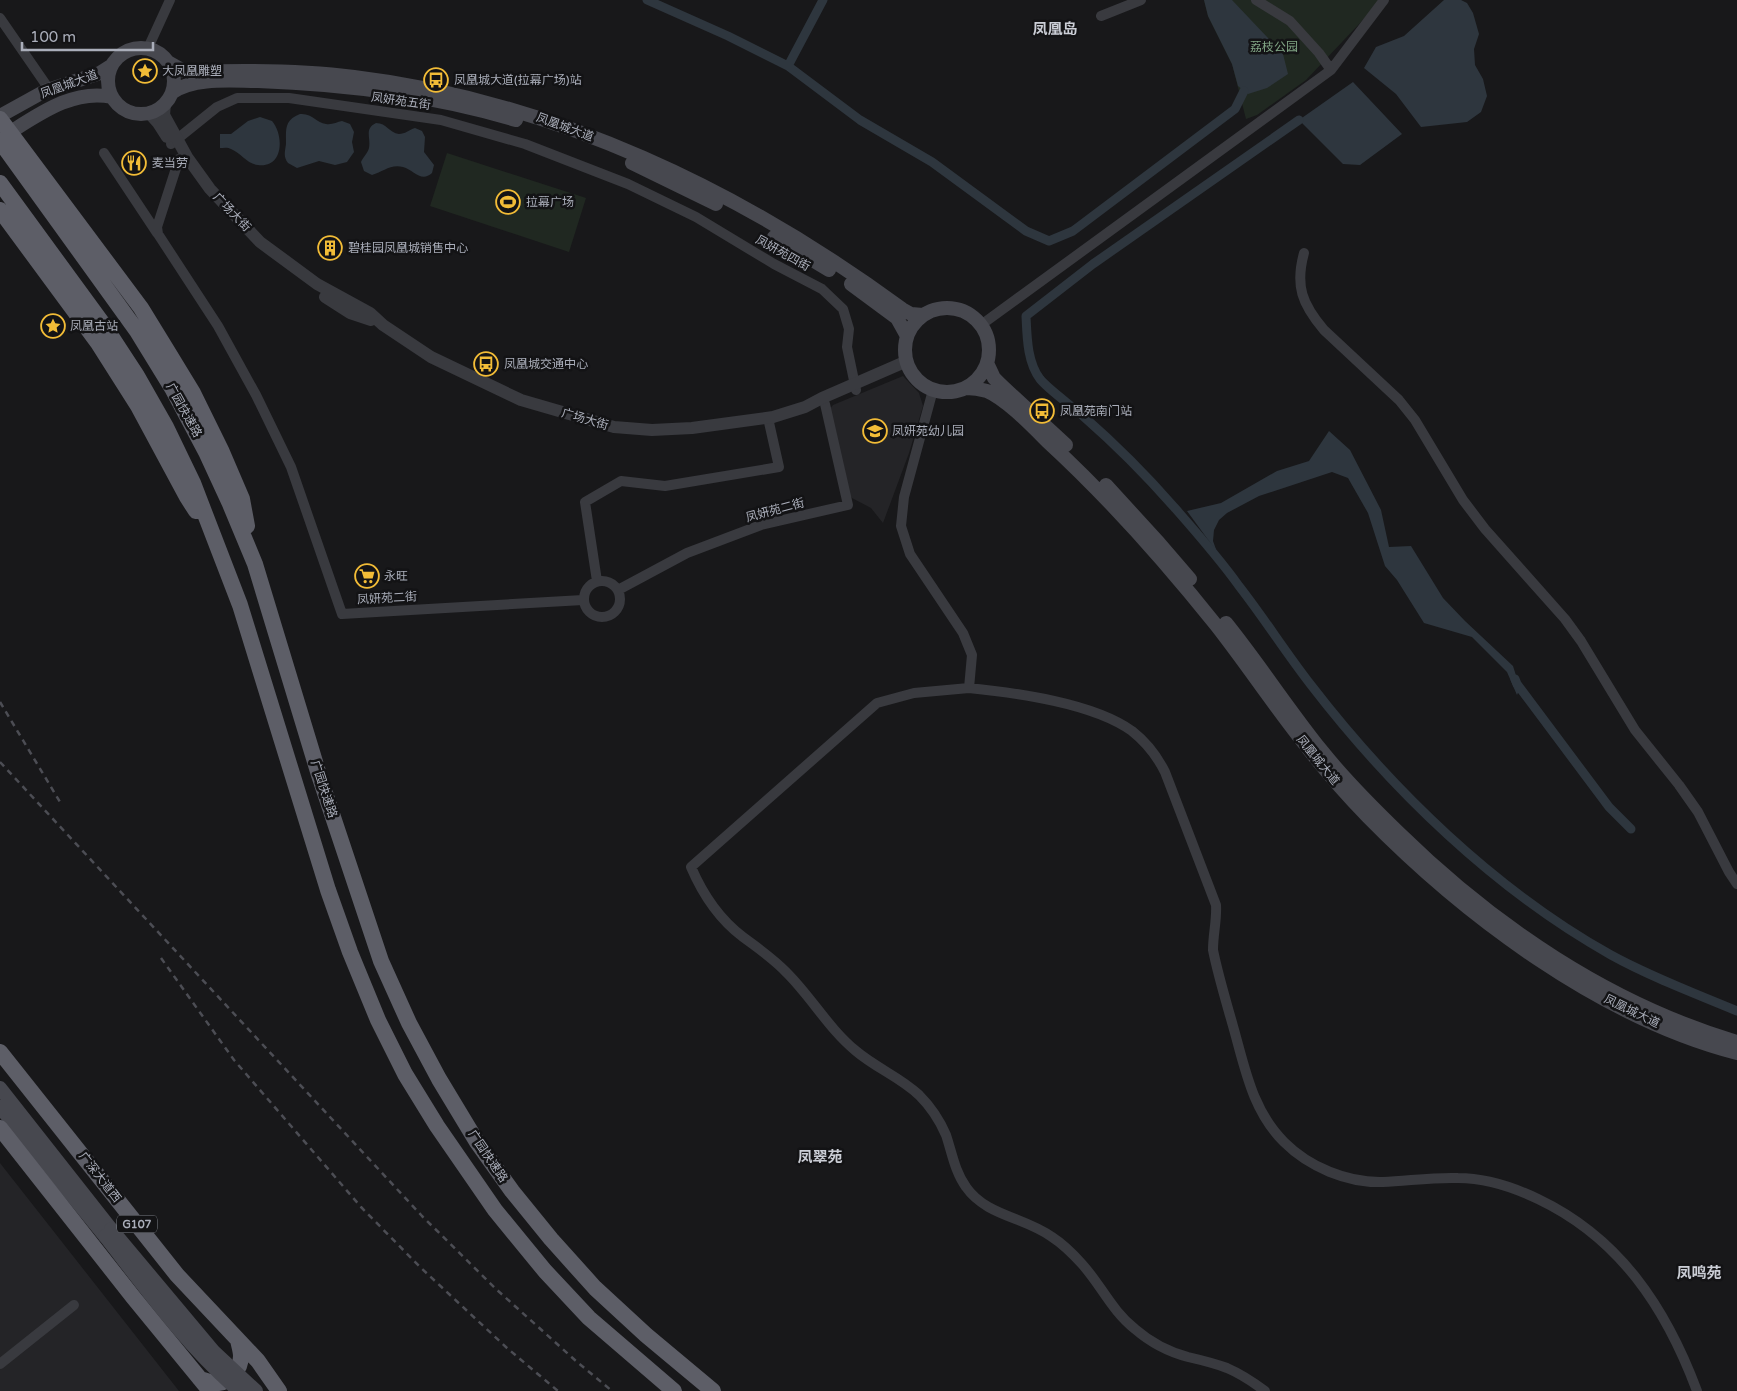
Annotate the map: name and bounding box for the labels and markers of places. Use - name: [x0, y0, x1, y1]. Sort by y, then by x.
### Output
- place icon: 大凤凰雕塑: [132, 58, 158, 84]
- place label: 大凤凰雕塑: [162, 64, 222, 78]
- bus stop icon: 凤凰城大道(拉幕广场)站: [423, 67, 449, 93]
- place label: 凤凰城大道(拉幕广场)站: [454, 73, 582, 87]
- restaurant icon: 麦当劳: [121, 150, 147, 176]
- place label: 麦当劳: [152, 156, 188, 170]
- sports icon: 拉幕广场: [495, 189, 521, 215]
- place label: 拉幕广场: [526, 195, 574, 209]
- building icon: 碧桂园凤凰城销售中心: [317, 235, 343, 261]
- place label: 碧桂园凤凰城销售中心: [348, 241, 468, 255]
- place icon: 凤凰古站: [40, 313, 66, 339]
- place label: 凤凰古站: [70, 319, 118, 333]
- bus stop icon: 凤凰城交通中心: [473, 351, 499, 377]
- place label: 凤凰城交通中心: [504, 357, 588, 371]
- bus stop icon: 凤凰苑南门站: [1029, 398, 1055, 424]
- place label: 凤凰苑南门站: [1060, 404, 1132, 418]
- school or university icon: 凤妍苑幼儿园: [862, 418, 888, 444]
- place label: 凤妍苑幼儿园: [892, 424, 964, 438]
- supermarket icon: 永旺: [354, 563, 380, 589]
- place label: 永旺: [384, 569, 408, 583]

